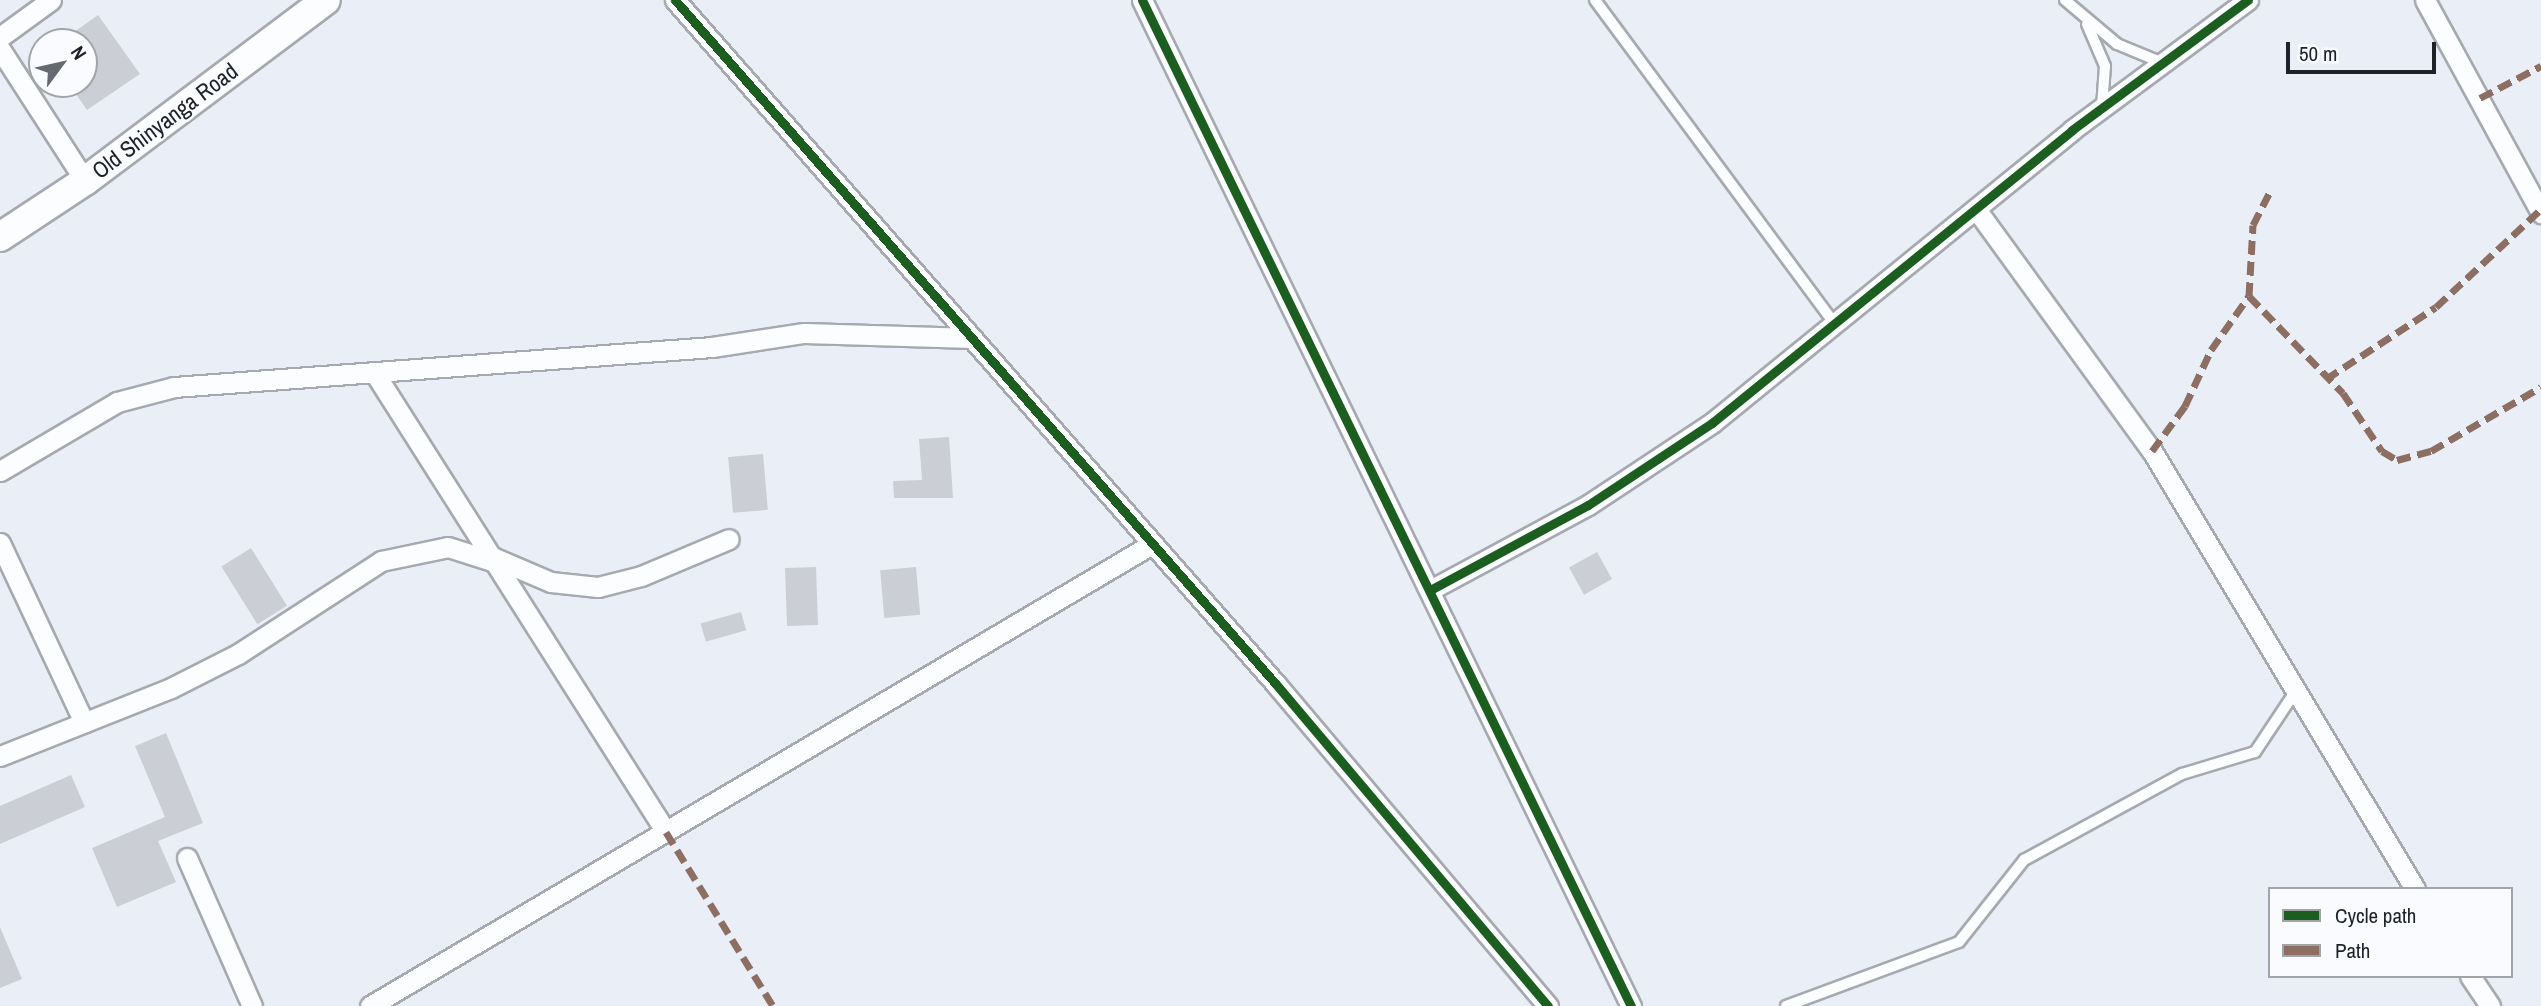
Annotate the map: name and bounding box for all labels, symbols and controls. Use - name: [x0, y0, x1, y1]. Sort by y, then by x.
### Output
- north arrow: [28, 28, 98, 98]
- scale bar: [2289, 28, 2440, 72]
- text: 50 m: [2299, 39, 2337, 68]
- text: N: [65, 41, 93, 64]
- street label: Old Shinyanga Road: [87, 57, 243, 185]
- legend: [2268, 887, 2513, 978]
- text: Cycle path: [2335, 901, 2416, 930]
- text: Path: [2335, 936, 2370, 965]

